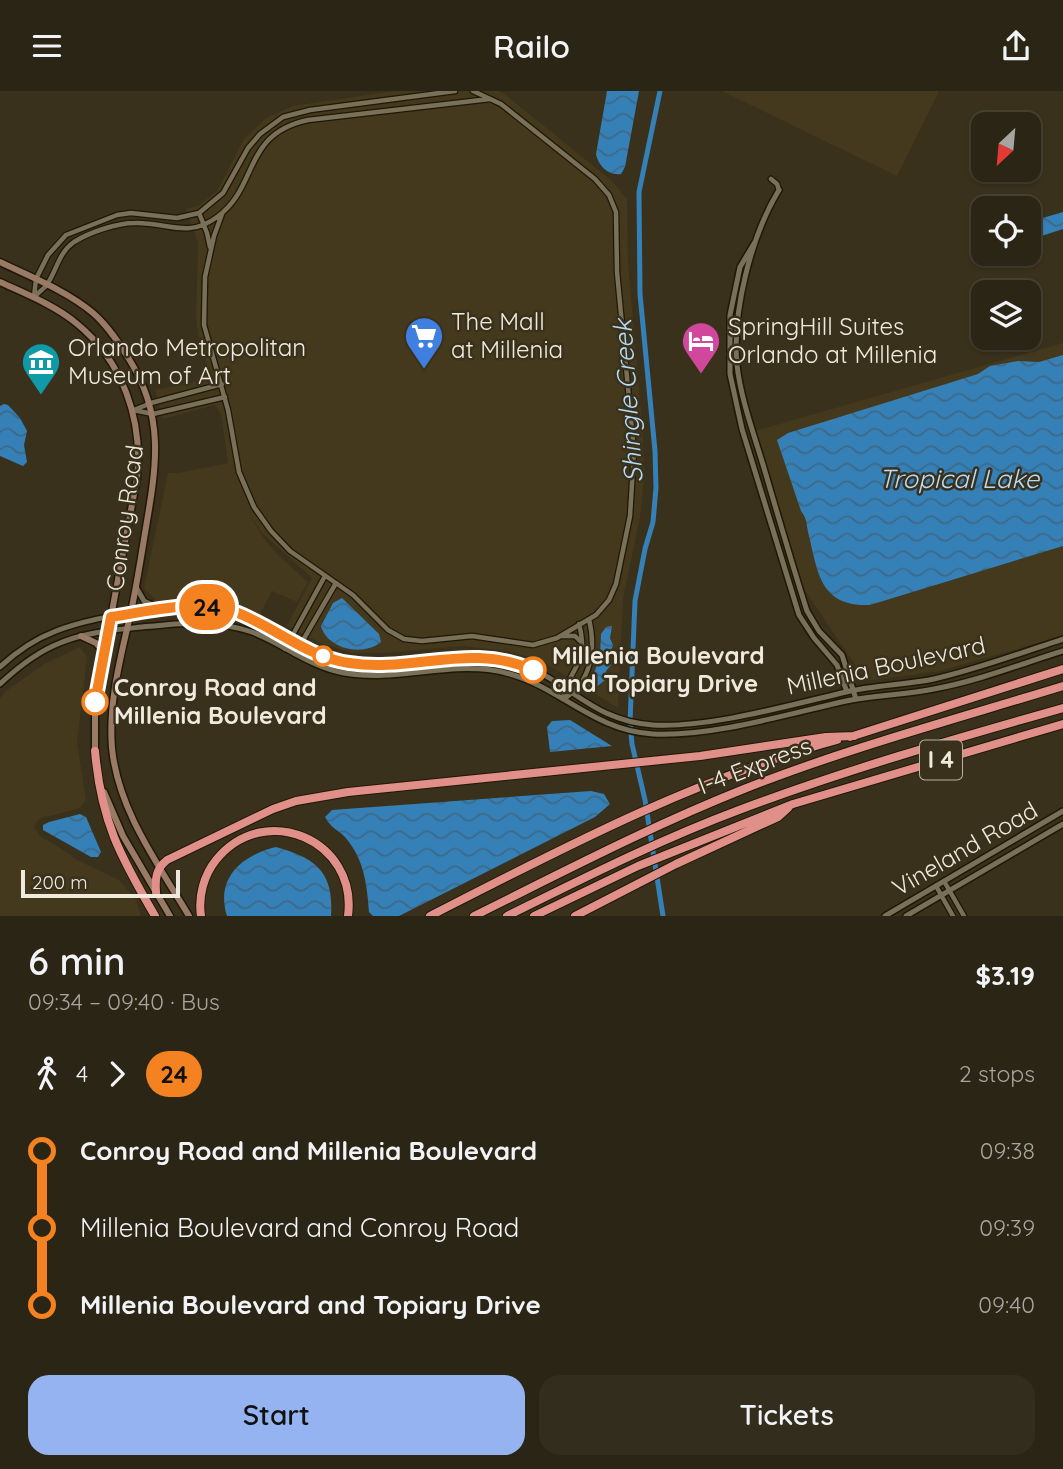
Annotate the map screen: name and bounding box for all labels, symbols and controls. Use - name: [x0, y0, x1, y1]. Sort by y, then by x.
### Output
- text: Railo: [493, 26, 570, 66]
- icon: menu: [28, 27, 66, 65]
- icon: share: [997, 27, 1035, 65]
- north arrow: [971, 112, 1041, 182]
- map controls: [971, 112, 1041, 350]
- button: locate: [971, 196, 1041, 266]
- button: layers: [971, 280, 1041, 350]
- place label: The Mall at Millenia: [451, 306, 563, 364]
- place label: SpringHill Suites Orlando at Millenia: [728, 311, 937, 369]
- supermarket icon: The Mall at Millenia: [403, 315, 445, 370]
- water label: Shingle Creek: [605, 316, 650, 484]
- hotel icon: SpringHill Suites Orlando at Millenia: [680, 320, 722, 375]
- place label: Orlando Metropolitan Museum of Art: [68, 332, 306, 390]
- museum icon: Orlando Metropolitan Museum of Art: [20, 341, 62, 396]
- street label: Conroy Road: [99, 443, 149, 593]
- water label: Tropical Lake: [879, 462, 1041, 495]
- line badge: 24: [176, 584, 238, 630]
- text: 24: [193, 592, 221, 622]
- street label: Millenia Boulevard: [784, 629, 988, 701]
- place label: Millenia Boulevard and Topiary Drive: [552, 640, 764, 698]
- unlabelled marker: [313, 646, 333, 666]
- marker: Millenia Boulevard and Topiary Drive: [520, 657, 546, 683]
- place label: Conroy Road and Millenia Boulevard: [114, 672, 326, 730]
- marker: Conroy Road and Millenia Boulevard: [82, 689, 108, 715]
- street label: I-4 Express: [694, 730, 816, 800]
- road number: I 4: [920, 741, 962, 779]
- street label: Vineland Road: [886, 794, 1043, 902]
- scale bar: [21, 867, 180, 899]
- text: 200 m: [32, 870, 88, 894]
- text: 6 min: [28, 937, 125, 985]
- text: $3.19: [975, 959, 1035, 992]
- text: 09:34 – 09:40 · Bus: [28, 987, 220, 1016]
- icon: walk: [28, 1055, 66, 1093]
- icon: forward: [98, 1055, 136, 1093]
- text: 4: [76, 1059, 88, 1088]
- text: 24: [160, 1059, 188, 1089]
- text: 2 stops: [959, 1059, 1035, 1088]
- text: Conroy Road and Millenia Boulevard: [80, 1134, 537, 1167]
- text: 09:38: [980, 1136, 1035, 1165]
- text: Millenia Boulevard and Conroy Road: [80, 1211, 519, 1244]
- text: 09:39: [979, 1213, 1035, 1242]
- text: Millenia Boulevard and Topiary Drive: [80, 1288, 541, 1321]
- text: 09:40: [978, 1290, 1035, 1319]
- button: Start: [28, 1375, 525, 1455]
- button: Tickets: [539, 1375, 1035, 1455]

